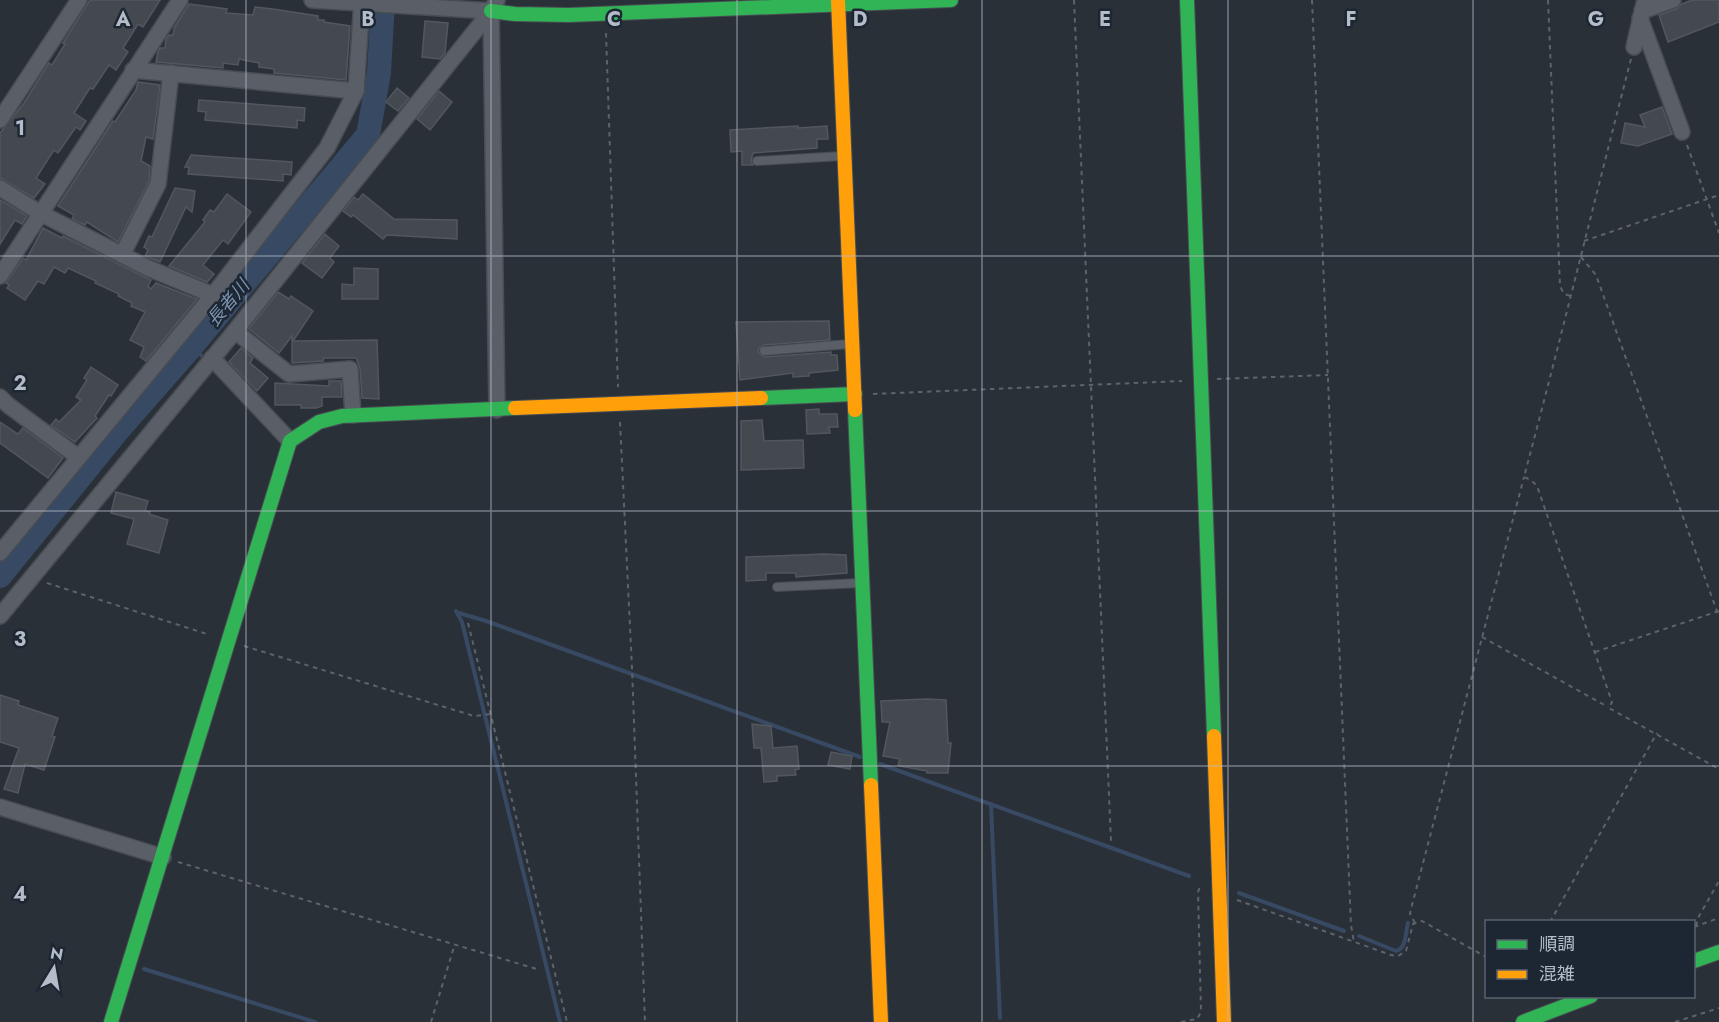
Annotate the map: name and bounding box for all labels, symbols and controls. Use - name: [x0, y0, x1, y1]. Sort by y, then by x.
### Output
- text: A: [115, 5, 131, 34]
- text: B: [361, 5, 375, 34]
- text: C: [607, 5, 621, 34]
- text: D: [853, 5, 867, 34]
- text: E: [1099, 5, 1111, 34]
- text: F: [1345, 5, 1357, 34]
- text: G: [1588, 5, 1604, 34]
- text: 1: [15, 114, 25, 143]
- water label: 長者川: [201, 272, 257, 332]
- text: 2: [13, 369, 27, 398]
- text: 3: [14, 625, 26, 654]
- text: 4: [13, 880, 27, 909]
- legend: [1485, 920, 1695, 998]
- text: 順調: [1539, 931, 1575, 957]
- north arrow: [24, 938, 84, 998]
- text: N: [48, 941, 65, 966]
- text: 混雑: [1539, 961, 1575, 987]

